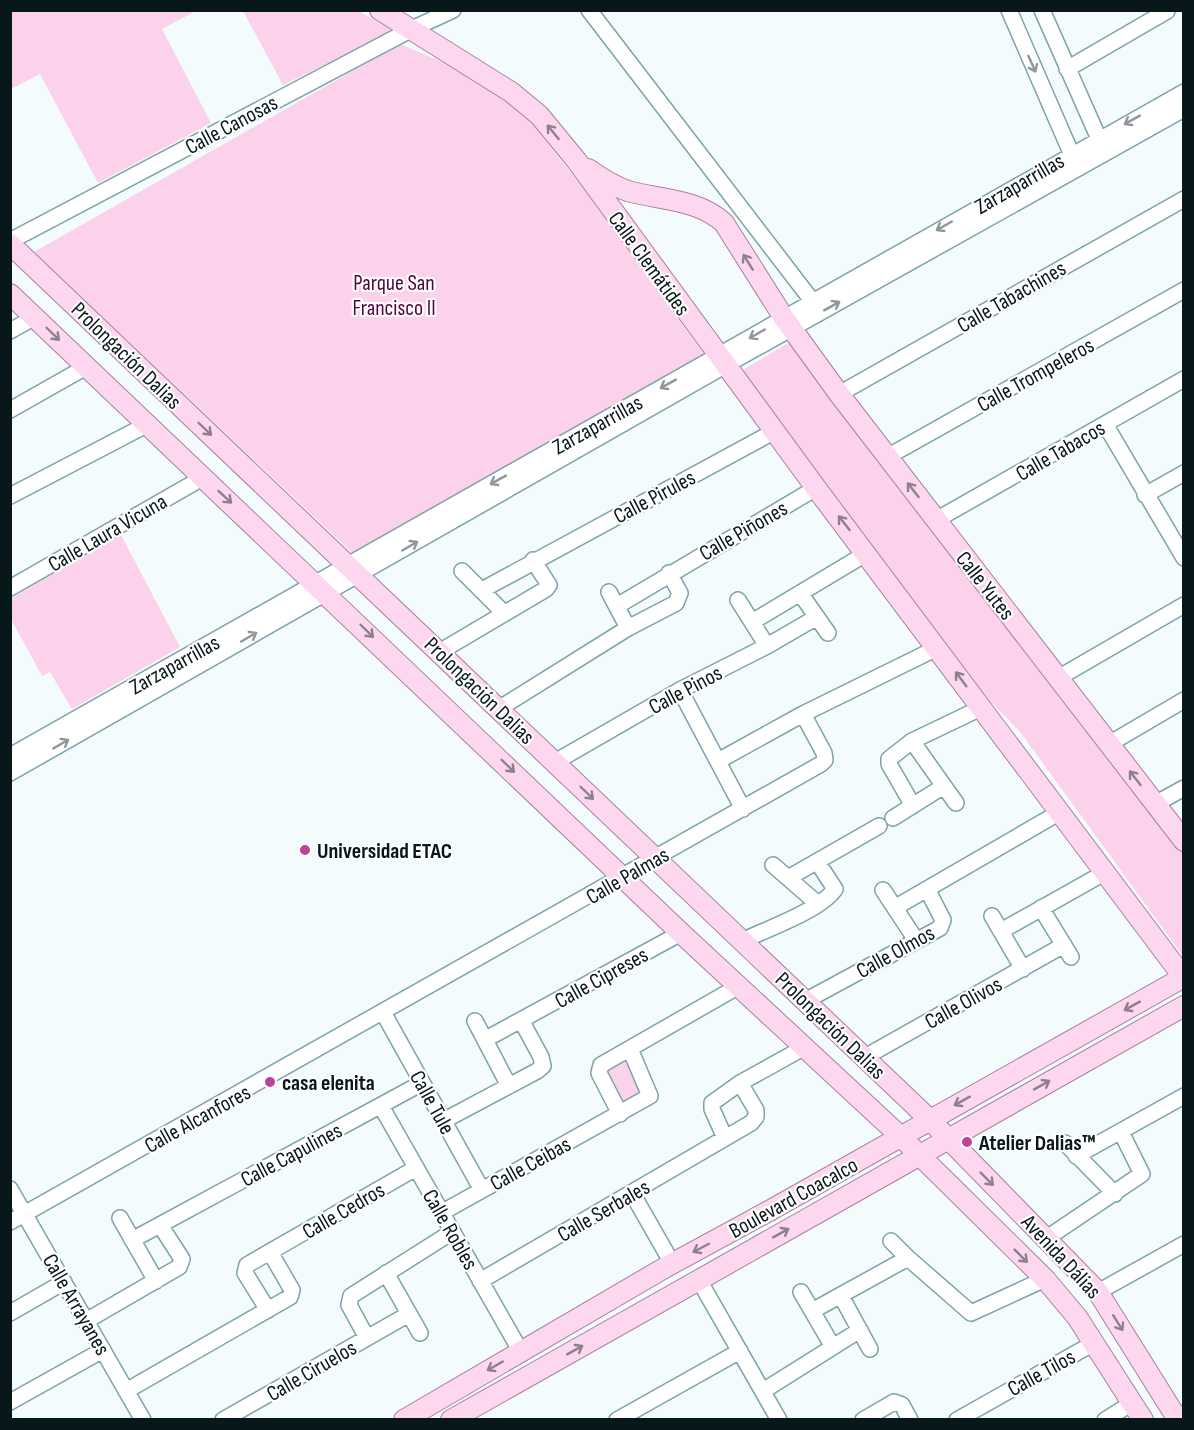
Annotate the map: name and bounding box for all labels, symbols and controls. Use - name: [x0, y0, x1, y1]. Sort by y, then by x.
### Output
- one-way arrow: [1027, 55, 1038, 73]
- street label: Calle Canosas: [181, 90, 283, 161]
- one-way arrow: [1124, 114, 1141, 126]
- one-way arrow: [547, 125, 560, 141]
- street label: Zarzaparrillas: [970, 148, 1069, 221]
- street label: Calle Clemátides: [602, 207, 696, 321]
- one-way arrow: [936, 220, 953, 232]
- one-way arrow: [742, 253, 755, 270]
- street label: Calle Tabachines: [952, 255, 1071, 339]
- park label: Parque San Francisco II: [352, 270, 436, 322]
- street label: Prolongación Dalias: [65, 297, 187, 416]
- one-way arrow: [822, 300, 840, 311]
- one-way arrow: [45, 327, 60, 342]
- one-way arrow: [748, 329, 766, 340]
- street label: Calle Trompeleros: [972, 332, 1099, 419]
- one-way arrow: [659, 379, 677, 390]
- street label: Zarzaparrillas: [548, 389, 648, 461]
- street label: Calle Tabacos: [1011, 415, 1110, 488]
- one-way arrow: [197, 422, 212, 436]
- street label: Calle Pirules: [609, 464, 700, 530]
- one-way arrow: [489, 474, 506, 486]
- one-way arrow: [907, 483, 920, 499]
- street label: Calle Laura Vicuna: [43, 488, 172, 578]
- one-way arrow: [218, 490, 233, 504]
- street label: Calle Piñones: [695, 495, 793, 567]
- one-way arrow: [837, 515, 850, 531]
- one-way arrow: [401, 540, 418, 552]
- street label: Calle Yutes: [950, 546, 1020, 626]
- one-way arrow: [359, 624, 374, 638]
- street label: Zarzaparrillas: [125, 629, 225, 701]
- one-way arrow: [240, 631, 257, 643]
- street label: Prolongación Dalias: [418, 632, 540, 751]
- street label: Calle Pinos: [644, 660, 727, 721]
- one-way arrow: [954, 671, 967, 687]
- one-way arrow: [52, 738, 69, 750]
- one-way arrow: [500, 759, 515, 773]
- one-way arrow: [1128, 770, 1141, 786]
- one-way arrow: [579, 786, 594, 800]
- place label: Universidad ETAC: [317, 838, 452, 865]
- street label: Calle Palmas: [581, 842, 674, 911]
- marker: Universidad ETAC: [298, 843, 312, 857]
- street label: Calle Olmos: [852, 920, 940, 985]
- street label: Calle Cipreses: [550, 942, 653, 1015]
- street label: Prolongación Dalias: [769, 967, 891, 1086]
- street label: Calle Olivos: [920, 971, 1007, 1036]
- one-way arrow: [1124, 1001, 1142, 1012]
- street label: Calle Tule: [403, 1066, 460, 1139]
- place label: casa elenita: [282, 1070, 375, 1097]
- marker: casa elenita: [263, 1075, 277, 1089]
- street label: Calle Alcanfores: [140, 1079, 256, 1160]
- one-way arrow: [1033, 1079, 1050, 1091]
- one-way arrow: [954, 1095, 971, 1107]
- street label: Calle Capulines: [236, 1117, 347, 1193]
- place label: Atelier Dalias™: [978, 1130, 1096, 1157]
- street label: Calle Ceibas: [486, 1131, 576, 1197]
- marker: Atelier Dalias™: [960, 1135, 974, 1149]
- street label: Boulevard Coacalco: [725, 1152, 863, 1245]
- one-way arrow: [980, 1172, 995, 1187]
- street label: Calle Serbales: [553, 1174, 655, 1249]
- street label: Calle Cedros: [298, 1177, 390, 1246]
- street label: Calle Robles: [416, 1185, 484, 1275]
- street label: Avenida Dálias: [1014, 1209, 1107, 1305]
- one-way arrow: [772, 1227, 790, 1238]
- one-way arrow: [692, 1243, 710, 1254]
- one-way arrow: [1014, 1248, 1029, 1263]
- street label: Calle Arrayanes: [36, 1249, 116, 1360]
- one-way arrow: [1111, 1315, 1124, 1332]
- street label: Calle Ciruelos: [262, 1335, 362, 1408]
- one-way arrow: [566, 1343, 583, 1355]
- street label: Calle Tilos: [1003, 1344, 1080, 1403]
- one-way arrow: [487, 1361, 504, 1373]

